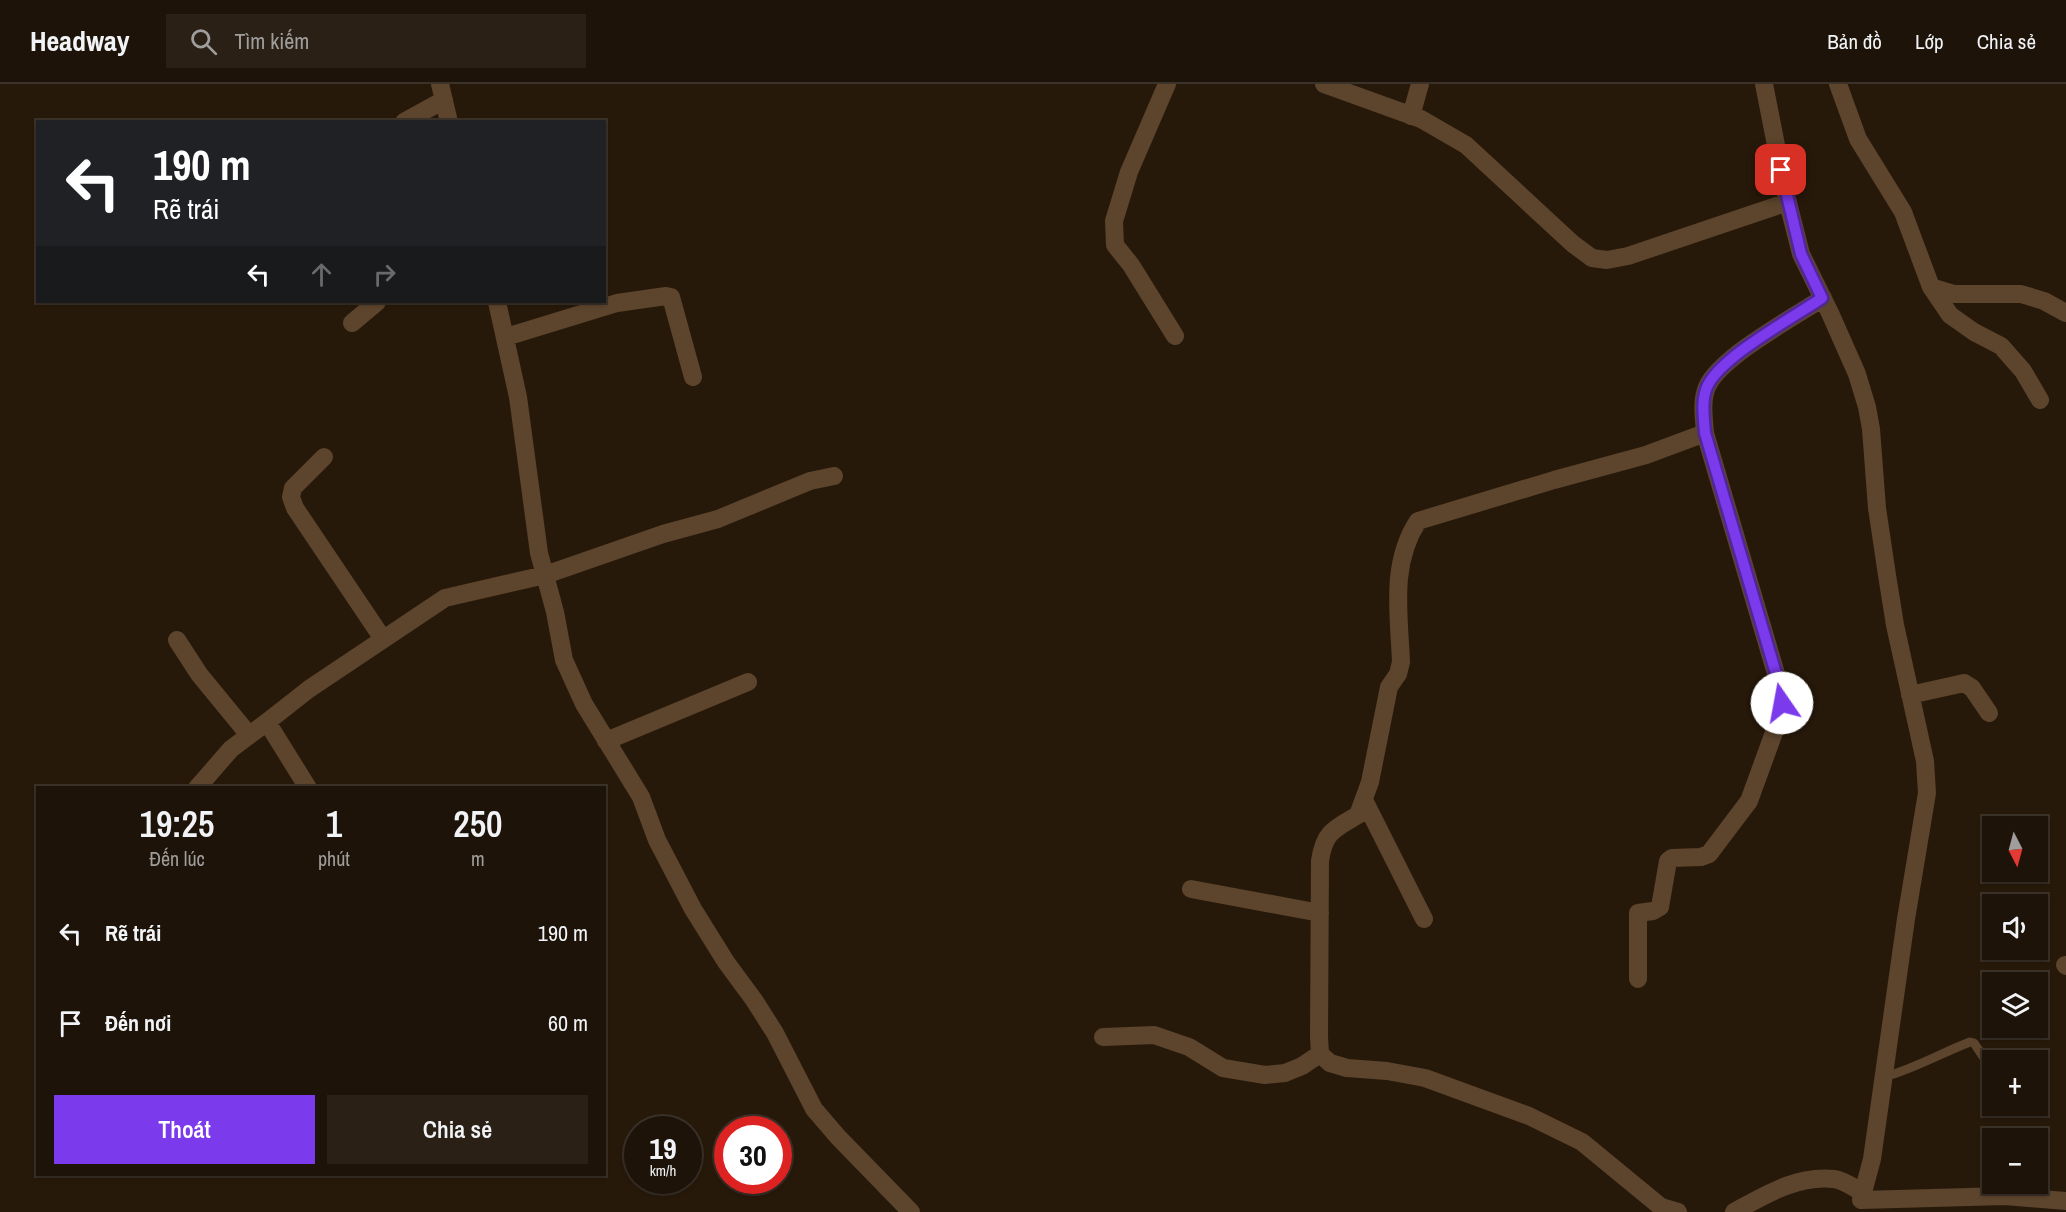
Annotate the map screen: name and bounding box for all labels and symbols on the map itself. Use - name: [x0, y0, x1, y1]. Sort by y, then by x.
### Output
- pin: [1755, 144, 1806, 195]
- position arrow: [1750, 671, 1814, 735]
- north arrow: [1982, 816, 2048, 882]
- speed limit sign: 30: [714, 1116, 792, 1194]

